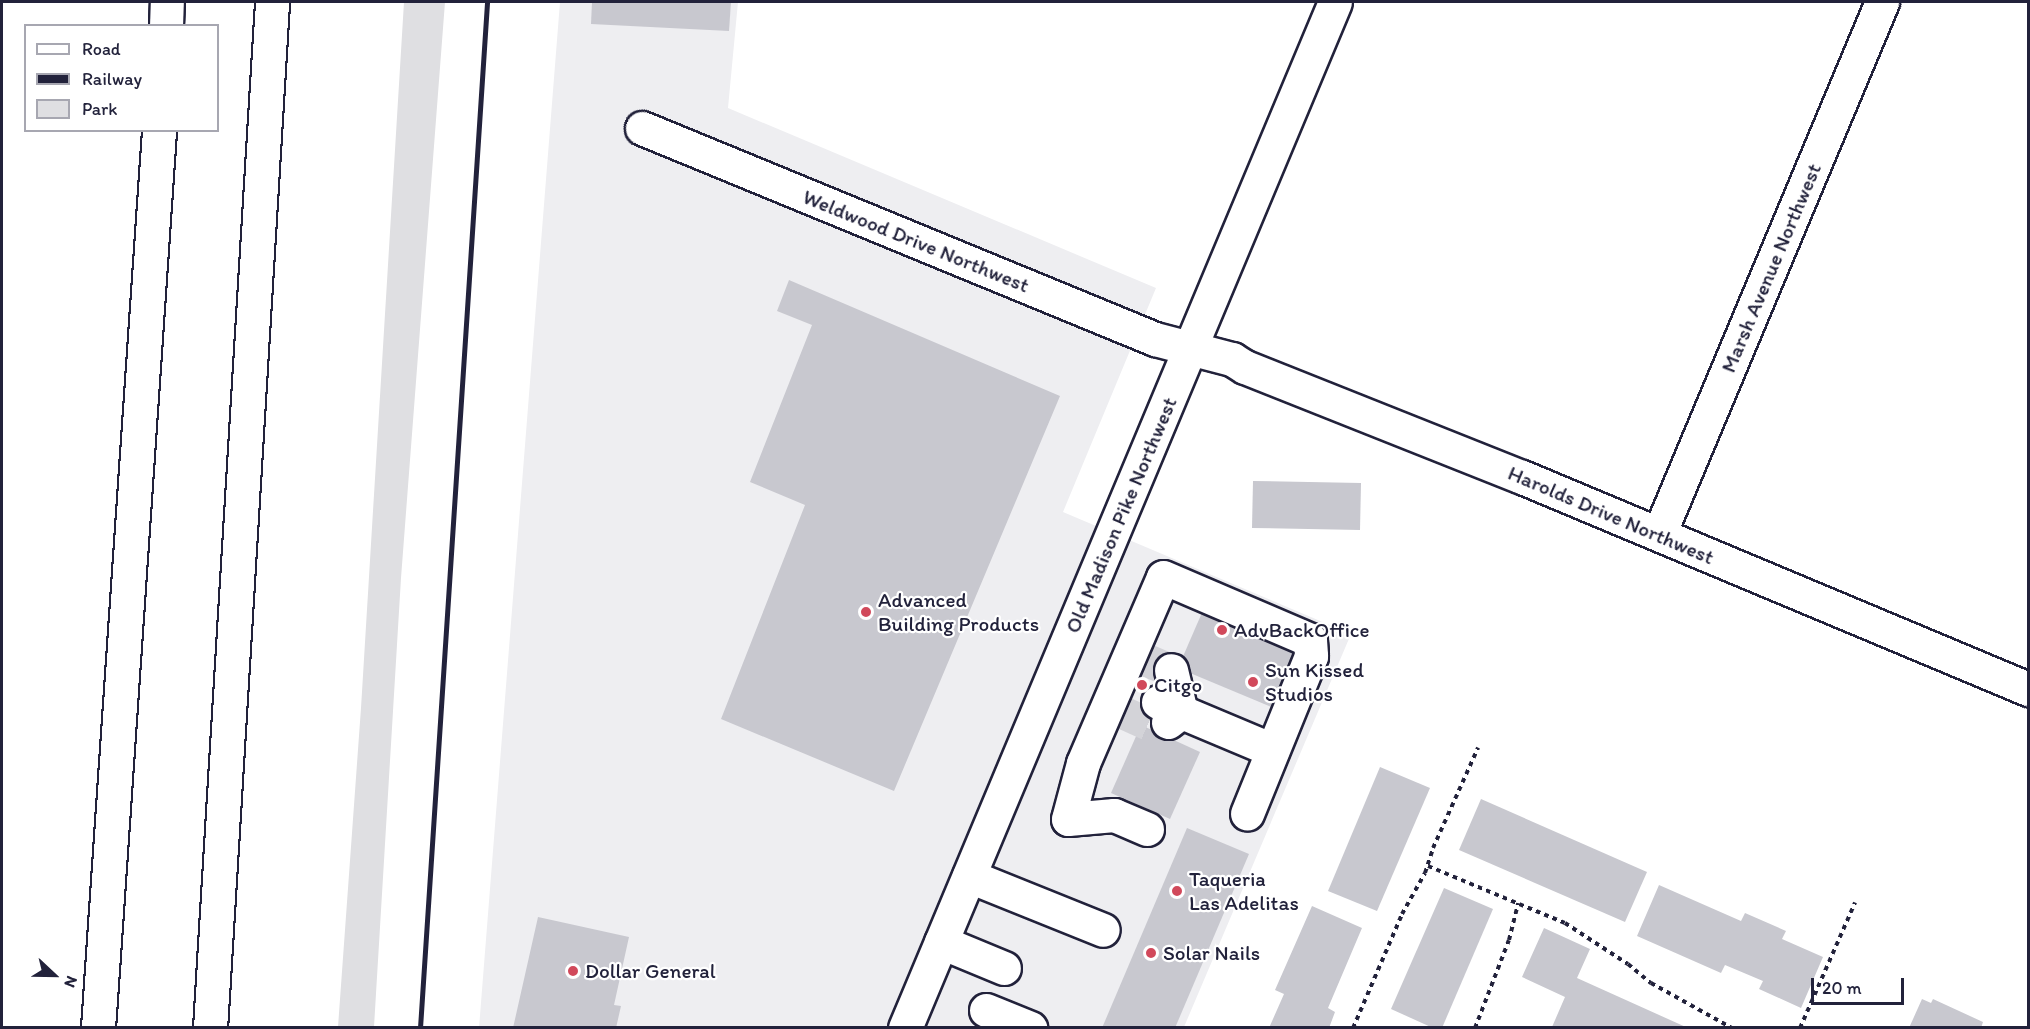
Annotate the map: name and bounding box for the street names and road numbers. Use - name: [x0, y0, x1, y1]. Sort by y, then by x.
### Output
- street label: Marsh Avenue Northwest: [1715, 159, 1827, 377]
- street label: Weldwood Drive Northwest: [799, 184, 1033, 298]
- street label: Old Madison Pike Northwest: [1060, 393, 1182, 637]
- street label: Harolds Drive Northwest: [1504, 460, 1718, 570]

